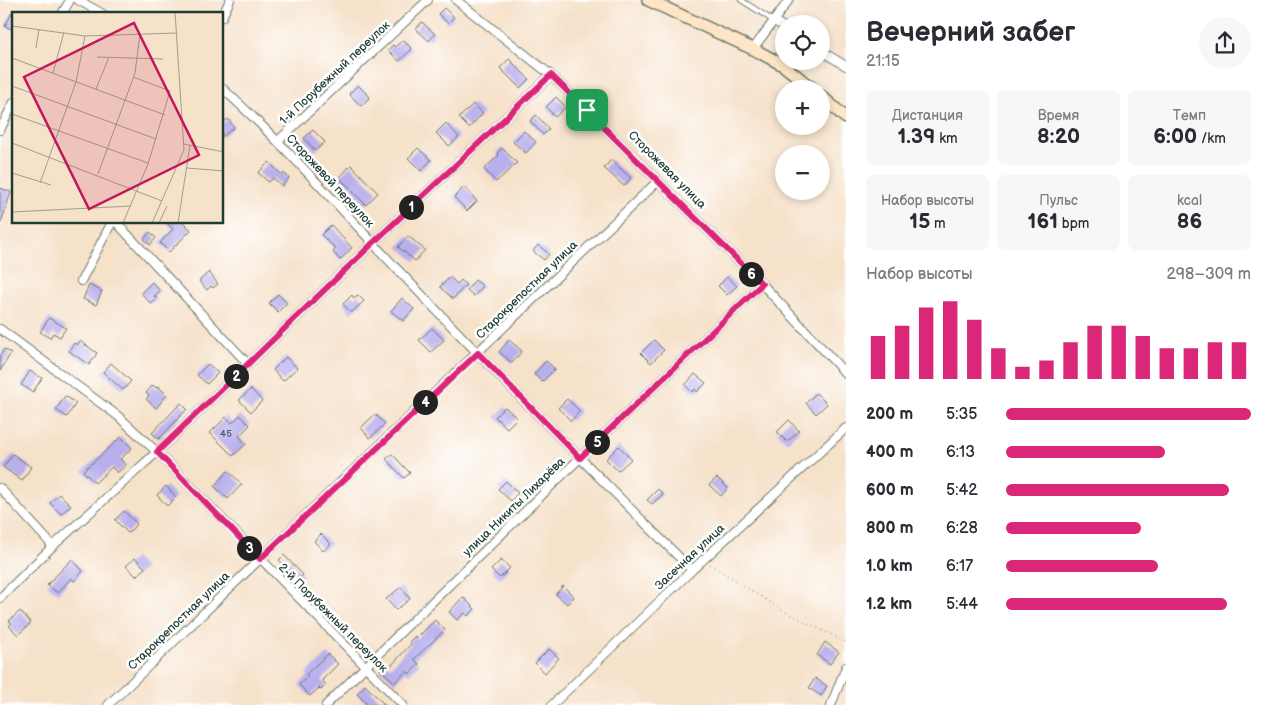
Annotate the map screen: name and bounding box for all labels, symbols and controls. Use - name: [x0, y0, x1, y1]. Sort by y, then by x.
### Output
- inset map: [12, 12, 224, 224]
- map controls: [775, 15, 830, 200]
- button: locate: [775, 15, 830, 70]
- text: Вечерний забег: [866, 16, 1075, 49]
- street label: 1-й Порубежный переулок: [277, 17, 394, 128]
- button: share: [1199, 17, 1251, 69]
- text: 21:15: [866, 52, 900, 71]
- button: +: [775, 80, 830, 135]
- pin: [566, 89, 608, 131]
- icon: arrive: [573, 96, 601, 124]
- text: Дистанция: [892, 107, 963, 124]
- text: Время: [1038, 107, 1079, 124]
- text: Темп: [1173, 107, 1206, 124]
- text: 1.39: [897, 124, 935, 149]
- text: 8:20: [1037, 124, 1080, 149]
- text: 6:00: [1153, 124, 1197, 149]
- street label: Сторожевая улица: [625, 128, 709, 212]
- text: km: [935, 130, 958, 147]
- text: /km: [1197, 130, 1226, 147]
- street label: Сторожевой переулок: [283, 131, 378, 231]
- button: −: [775, 145, 830, 200]
- text: Набор высоты: [881, 192, 974, 209]
- text: Пульс: [1039, 192, 1078, 209]
- text: kcal: [1177, 192, 1202, 209]
- pin: 1: [398, 194, 424, 220]
- text: 1: [409, 199, 414, 216]
- text: 15: [909, 209, 930, 234]
- text: 161: [1028, 209, 1058, 234]
- text: 86: [1177, 209, 1202, 234]
- text: m: [930, 215, 946, 232]
- text: bpm: [1058, 215, 1089, 232]
- street label: Старокрепостная улица: [473, 238, 581, 342]
- pin: 6: [738, 262, 764, 286]
- text: Набор высоты: [866, 265, 973, 284]
- text: 298–309 m: [1166, 265, 1251, 284]
- text: 6: [747, 266, 756, 283]
- pin: 2: [224, 364, 248, 388]
- text: 2: [232, 368, 241, 385]
- pin: 4: [412, 390, 438, 414]
- text: 4: [421, 394, 430, 411]
- text: 200 m: [866, 405, 913, 424]
- text: 5:35: [946, 405, 977, 424]
- house number: 45: [220, 428, 232, 440]
- pin: 5: [584, 430, 610, 454]
- text: 5: [593, 434, 602, 451]
- text: 400 m: [866, 443, 913, 462]
- text: 6:13: [946, 443, 975, 462]
- street label: улица Никиты Лихарёва: [460, 454, 568, 560]
- text: 600 m: [866, 481, 914, 500]
- text: 5:42: [946, 481, 978, 500]
- text: 800 m: [866, 519, 914, 538]
- text: 6:28: [946, 519, 978, 538]
- street label: Засечная улица: [652, 521, 728, 593]
- pin: 3: [236, 536, 262, 560]
- text: 3: [245, 540, 254, 557]
- text: 1.0 km: [866, 557, 913, 576]
- text: 6:17: [946, 557, 973, 576]
- street label: 2-й Порубежный переулок: [275, 560, 391, 676]
- street label: Старокрепостная улица: [125, 569, 233, 673]
- text: 1.2 km: [866, 595, 912, 614]
- text: 5:44: [946, 595, 978, 614]

